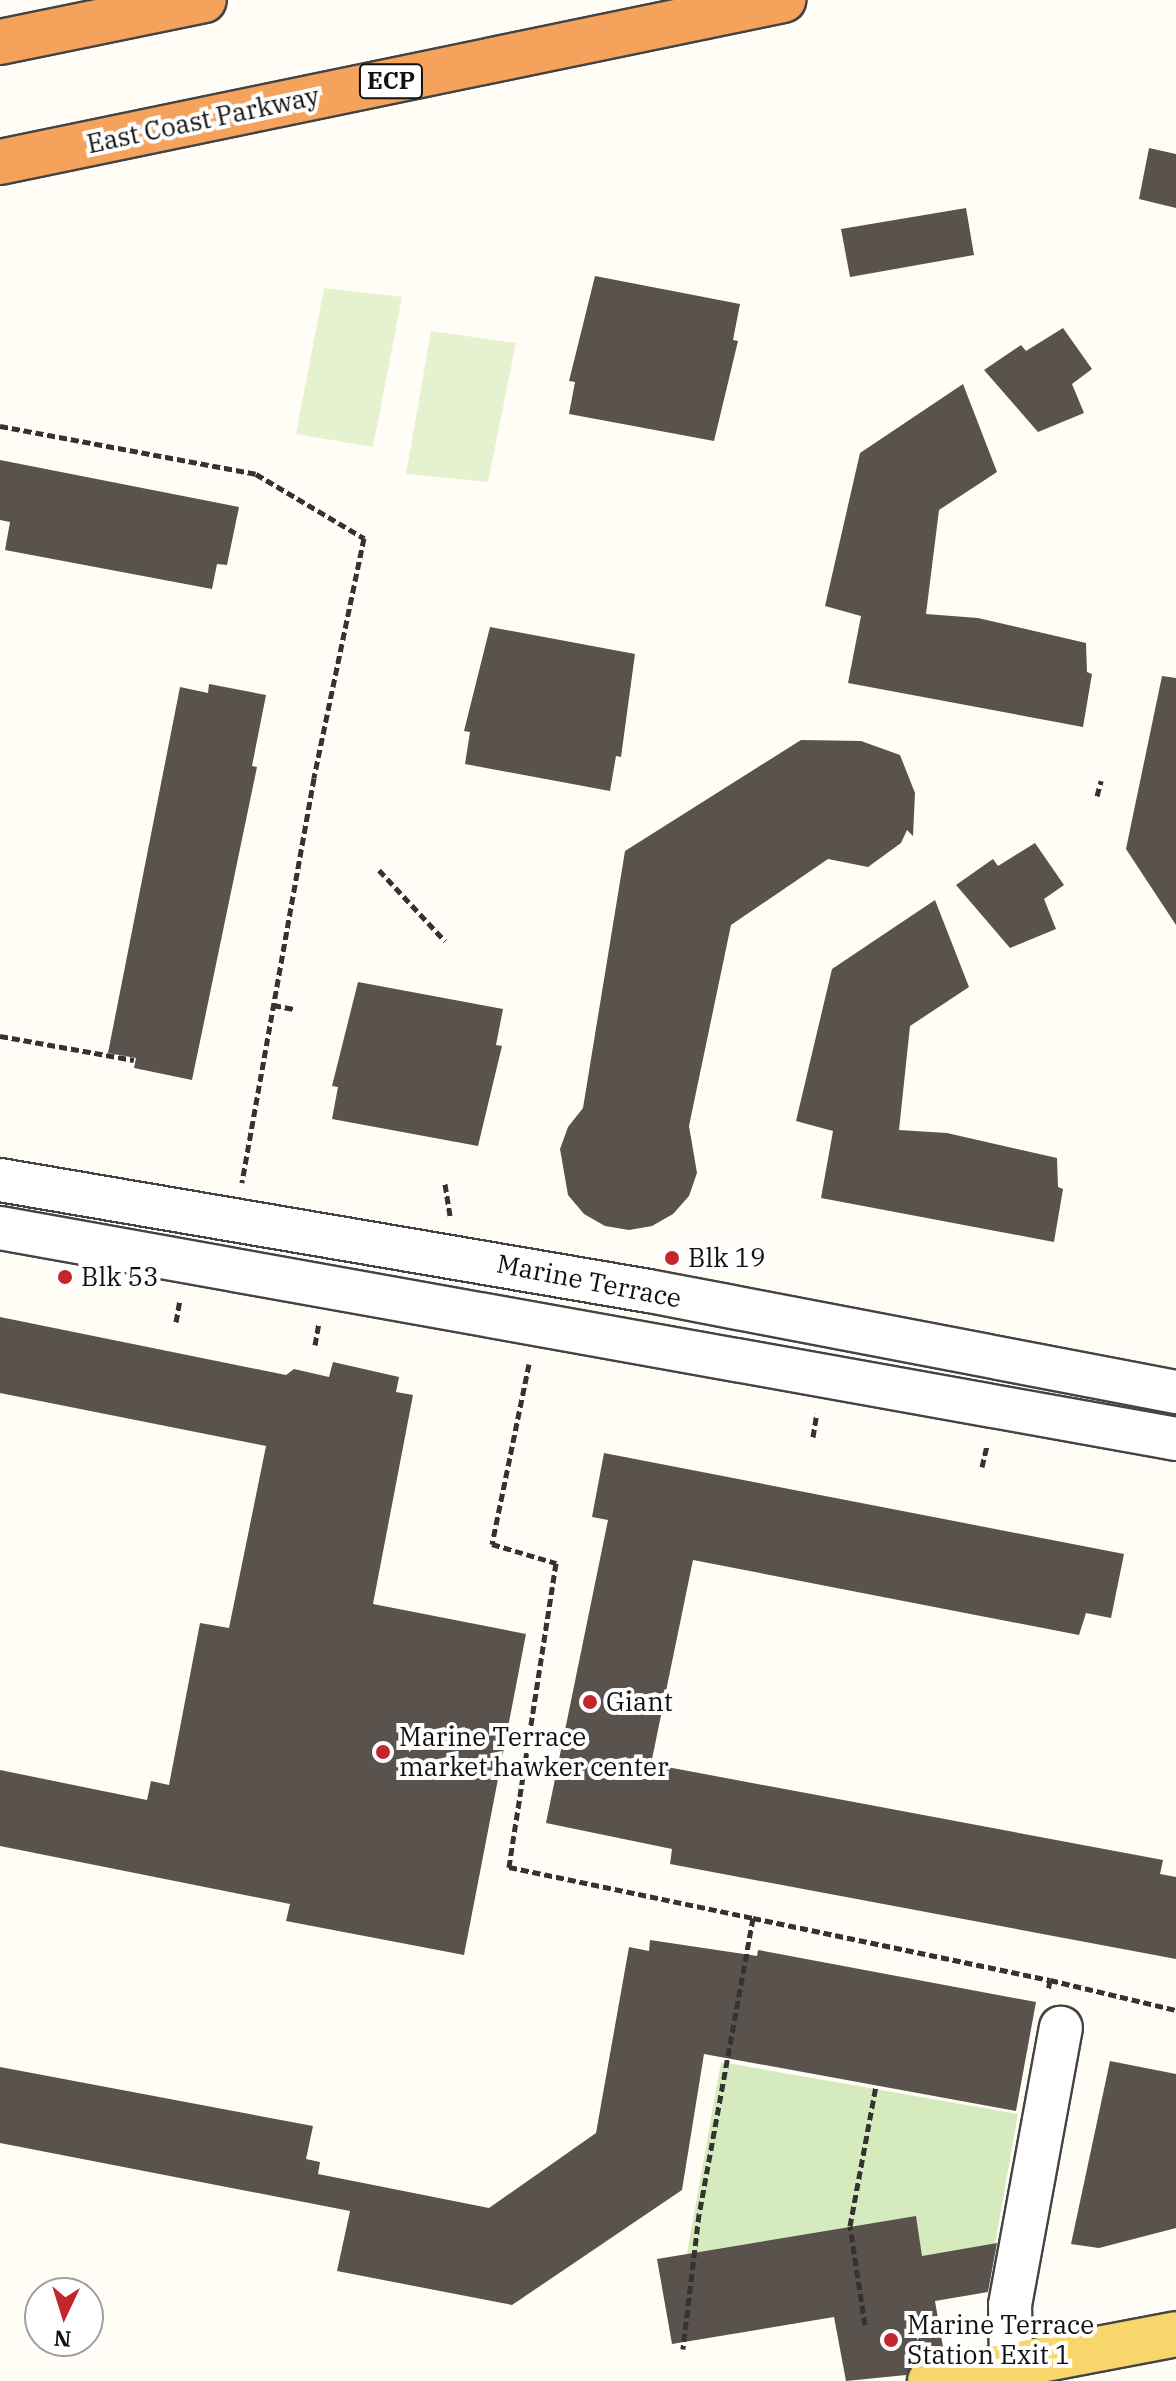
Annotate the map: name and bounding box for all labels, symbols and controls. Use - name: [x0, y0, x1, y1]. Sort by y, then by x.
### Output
- road number: ECP: [357, 61, 425, 101]
- street label: East Coast Parkway: [84, 80, 322, 160]
- place label: Blk 19: [688, 1242, 766, 1274]
- street label: Marine Terrace: [494, 1248, 684, 1314]
- marker: Blk 19: [663, 1249, 681, 1267]
- place label: Blk 53: [81, 1261, 159, 1293]
- marker: Blk 53: [56, 1268, 74, 1286]
- place label: Giant: [606, 1686, 673, 1718]
- marker: Giant: [581, 1693, 599, 1711]
- place label: Marine Terrace market hawker center: [399, 1721, 668, 1782]
- marker: Marine Terrace market hawker center: [374, 1743, 392, 1761]
- north arrow: [24, 2277, 104, 2357]
- place label: Marine Terrace Station Exit 1: [907, 2309, 1094, 2370]
- text: N: [53, 2324, 72, 2355]
- marker: Marine Terrace Station Exit 1: [882, 2331, 900, 2349]

